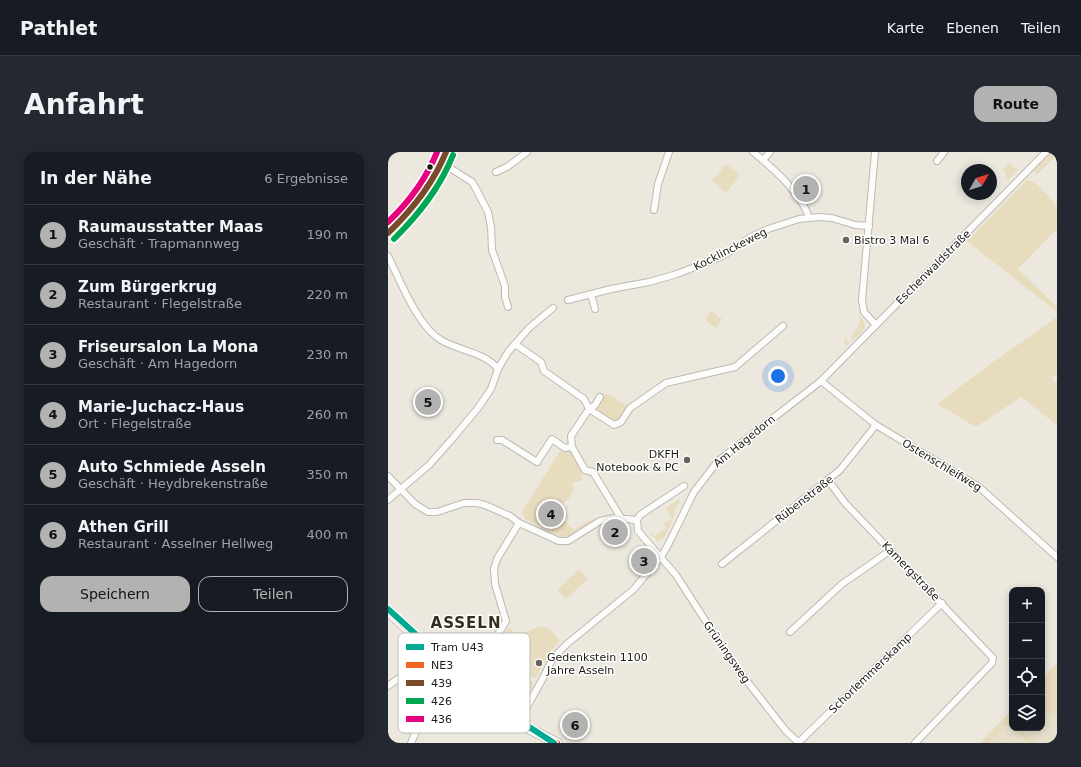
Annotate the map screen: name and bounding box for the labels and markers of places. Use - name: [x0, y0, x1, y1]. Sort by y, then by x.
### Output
- unlabelled marker: [425, 162, 435, 172]
- pin: 1: [793, 174, 819, 204]
- place label: Bistro 3 Mal 6: [854, 234, 929, 247]
- marker: Bistro 3 Mal 6: [841, 235, 851, 245]
- pin: 5: [415, 387, 441, 417]
- place label: DKFH Notebook & PC: [596, 448, 679, 474]
- marker: DKFH Notebook & PC: [682, 455, 692, 465]
- pin: 4: [538, 499, 564, 529]
- pin: 2: [602, 517, 628, 547]
- pin: 3: [631, 546, 657, 576]
- place label: Gedenkstein 1100 Jahre Asseln: [546, 651, 648, 677]
- marker: Gedenkstein 1100 Jahre Asseln: [534, 658, 544, 668]
- pin: 6: [562, 710, 588, 740]

